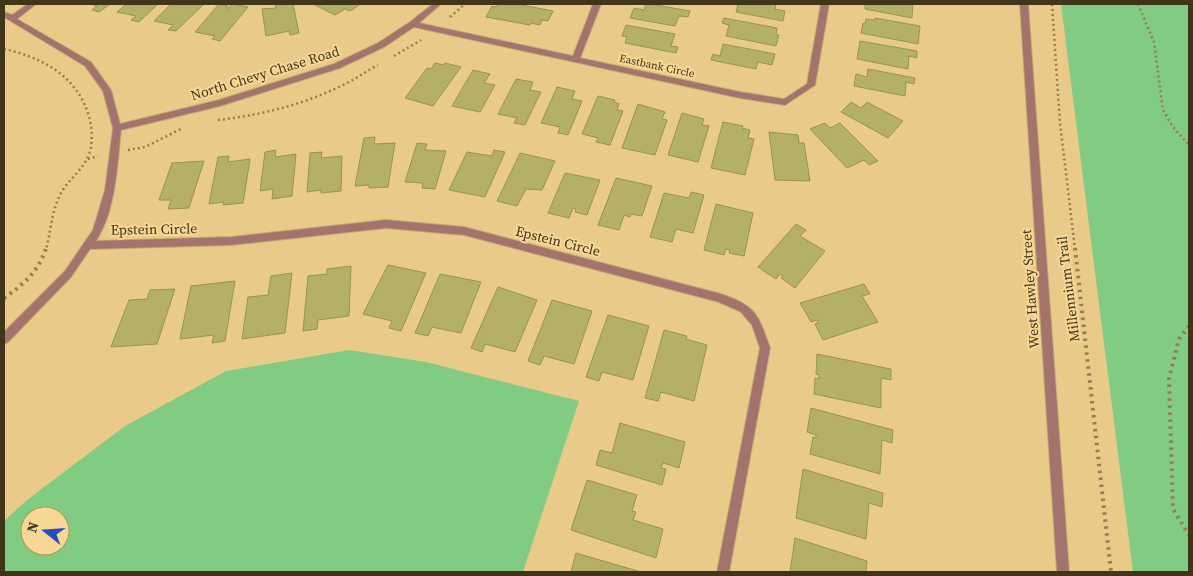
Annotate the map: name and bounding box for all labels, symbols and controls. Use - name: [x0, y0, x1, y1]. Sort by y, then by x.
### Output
- street label: North Chevy Chase Road: [188, 41, 342, 105]
- street label: Eastbank Circle: [618, 51, 696, 81]
- street label: Epstein Circle: [110, 218, 198, 240]
- street label: Epstein Circle: [513, 221, 603, 261]
- street label: West Hawley Street: [1016, 228, 1044, 349]
- street label: Millennium Trail: [1052, 235, 1084, 343]
- north arrow: [20, 506, 70, 556]
- text: N: [22, 519, 44, 535]

